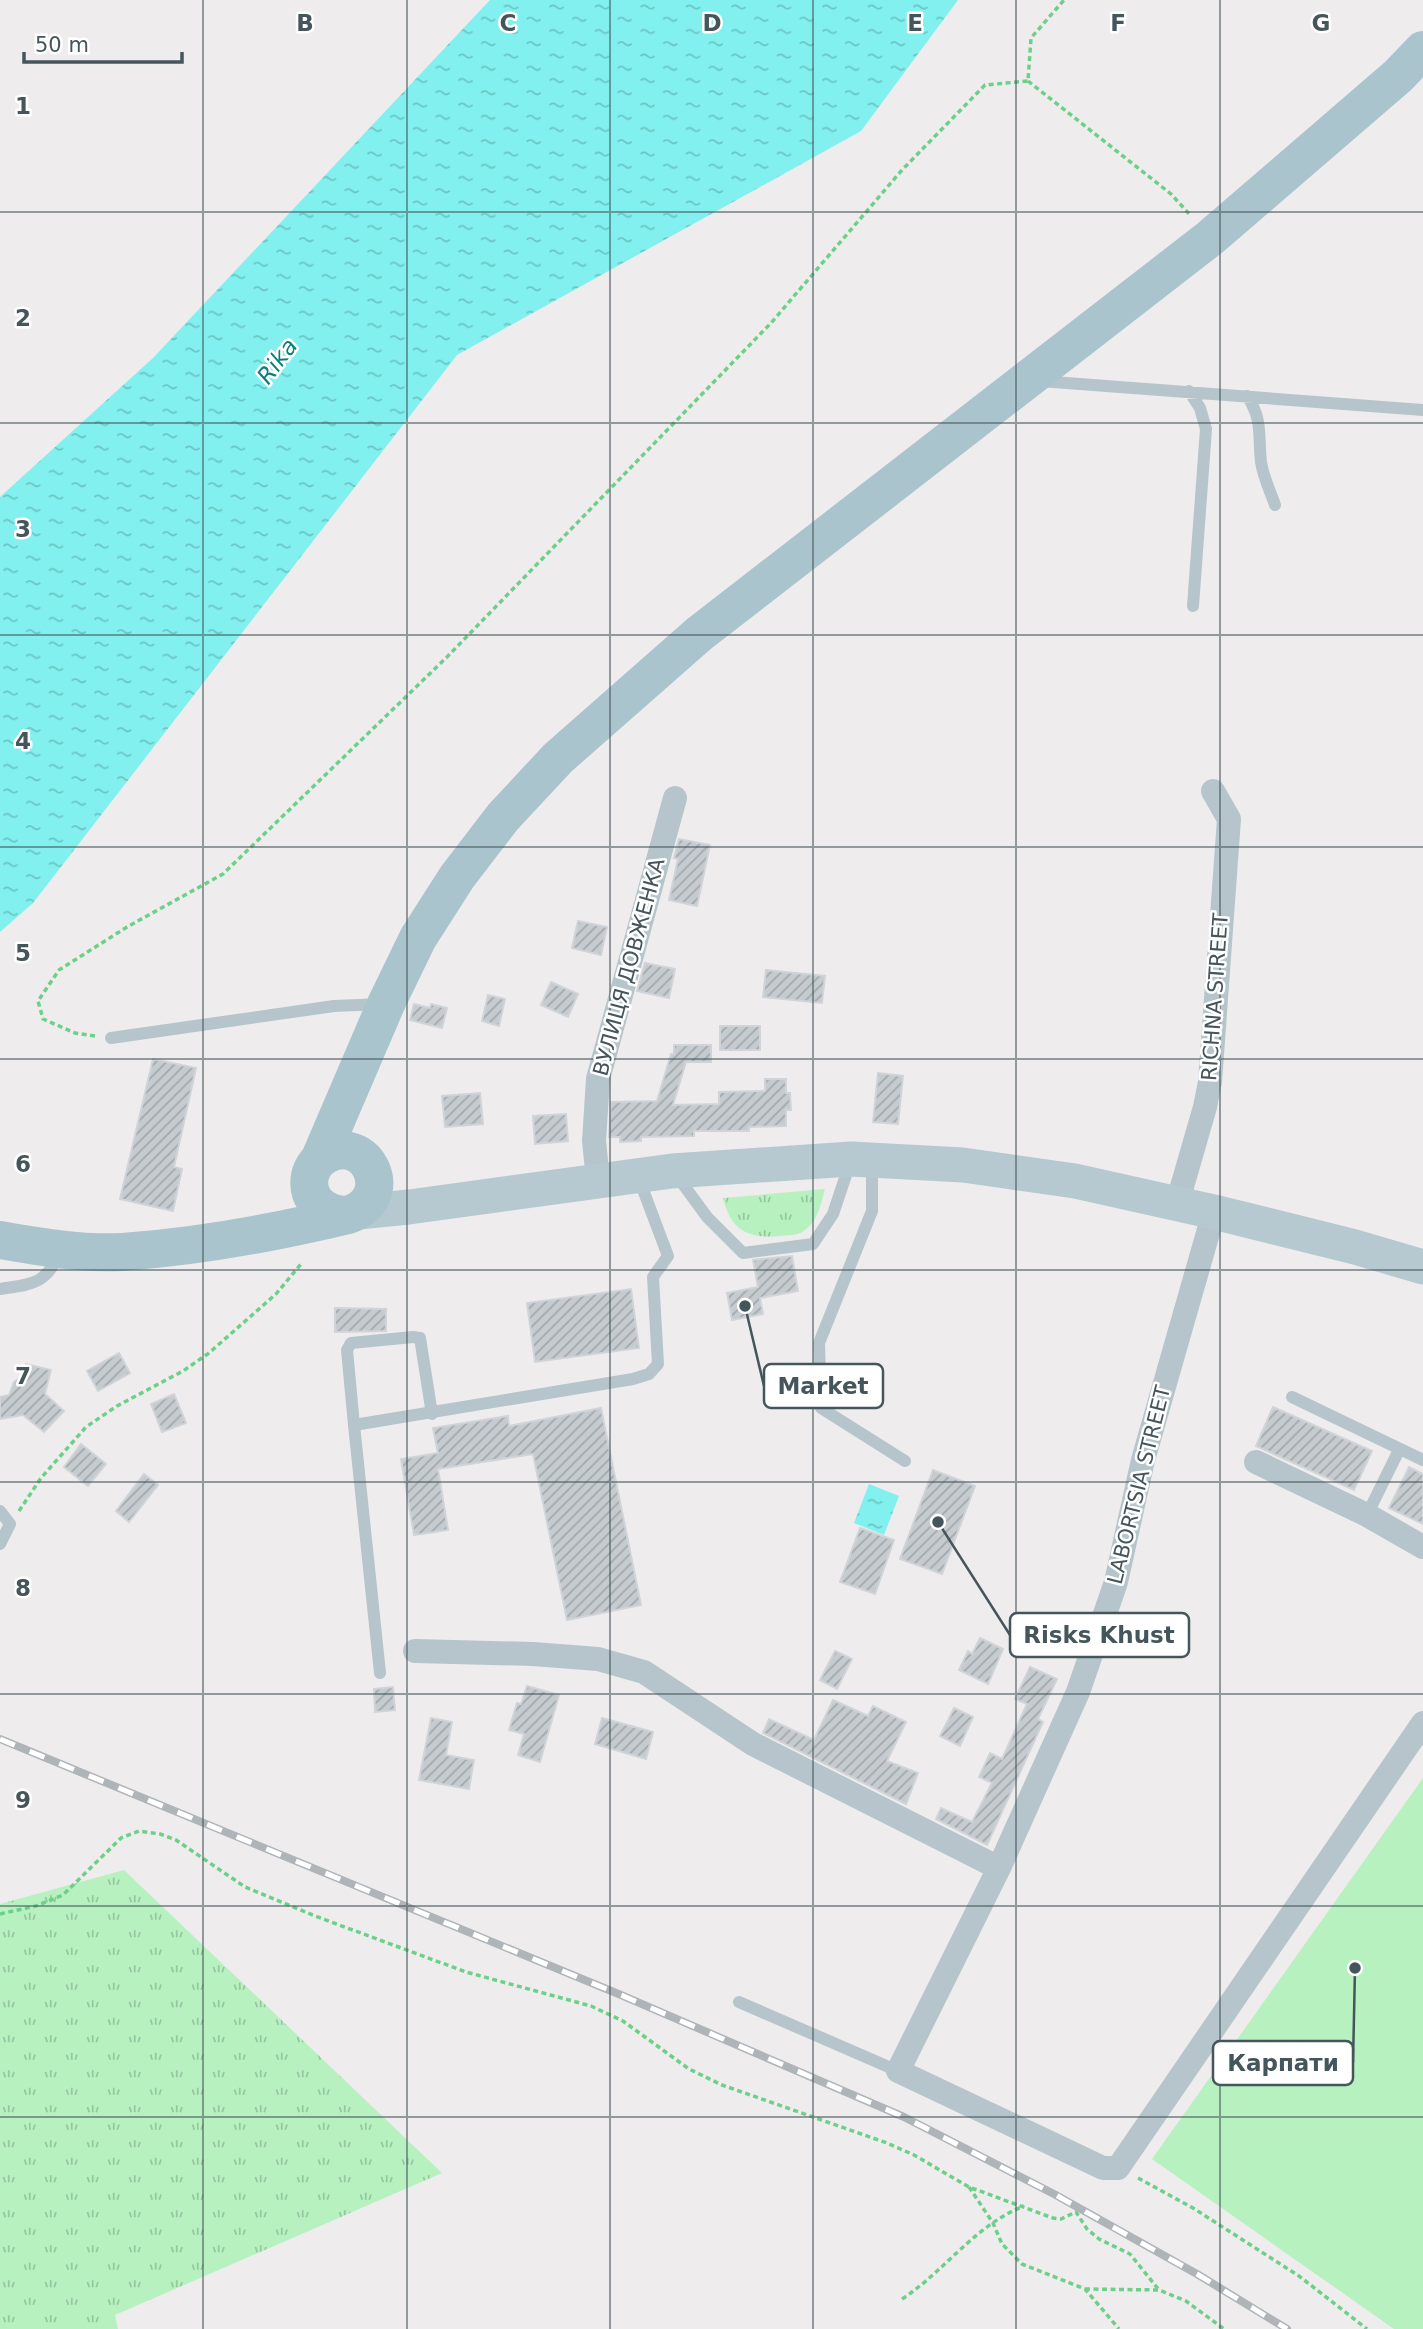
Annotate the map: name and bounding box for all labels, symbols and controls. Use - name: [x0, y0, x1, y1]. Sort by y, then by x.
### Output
- text: B: [296, 10, 314, 36]
- text: C: [500, 10, 516, 36]
- text: D: [702, 10, 722, 36]
- text: E: [907, 10, 923, 36]
- text: F: [1110, 10, 1126, 36]
- text: G: [1312, 10, 1330, 36]
- scale bar: [24, 21, 182, 65]
- text: 50 m: [35, 33, 89, 57]
- text: 1: [15, 93, 31, 119]
- text: 2: [15, 305, 31, 331]
- water label: Rika: [252, 333, 302, 389]
- text: 3: [15, 516, 31, 542]
- text: 4: [15, 728, 31, 754]
- street label: ВУЛИЦЯ ДОВЖЕНКА: [588, 855, 670, 1079]
- street label: RICHNA STREET: [1197, 912, 1233, 1082]
- text: 5: [15, 940, 31, 966]
- text: 6: [15, 1151, 31, 1177]
- text: 7: [15, 1363, 31, 1389]
- callout: Market: [764, 1364, 883, 1408]
- text: Market: [777, 1373, 869, 1399]
- street label: LABORTSIA STREET: [1103, 1383, 1175, 1587]
- text: 8: [15, 1575, 31, 1601]
- callout: Risks Khust: [1010, 1613, 1189, 1657]
- text: Risks Khust: [1023, 1622, 1175, 1648]
- text: 9: [15, 1787, 31, 1813]
- callout: Карпати: [1213, 2041, 1353, 2085]
- text: Карпати: [1227, 2050, 1339, 2076]

